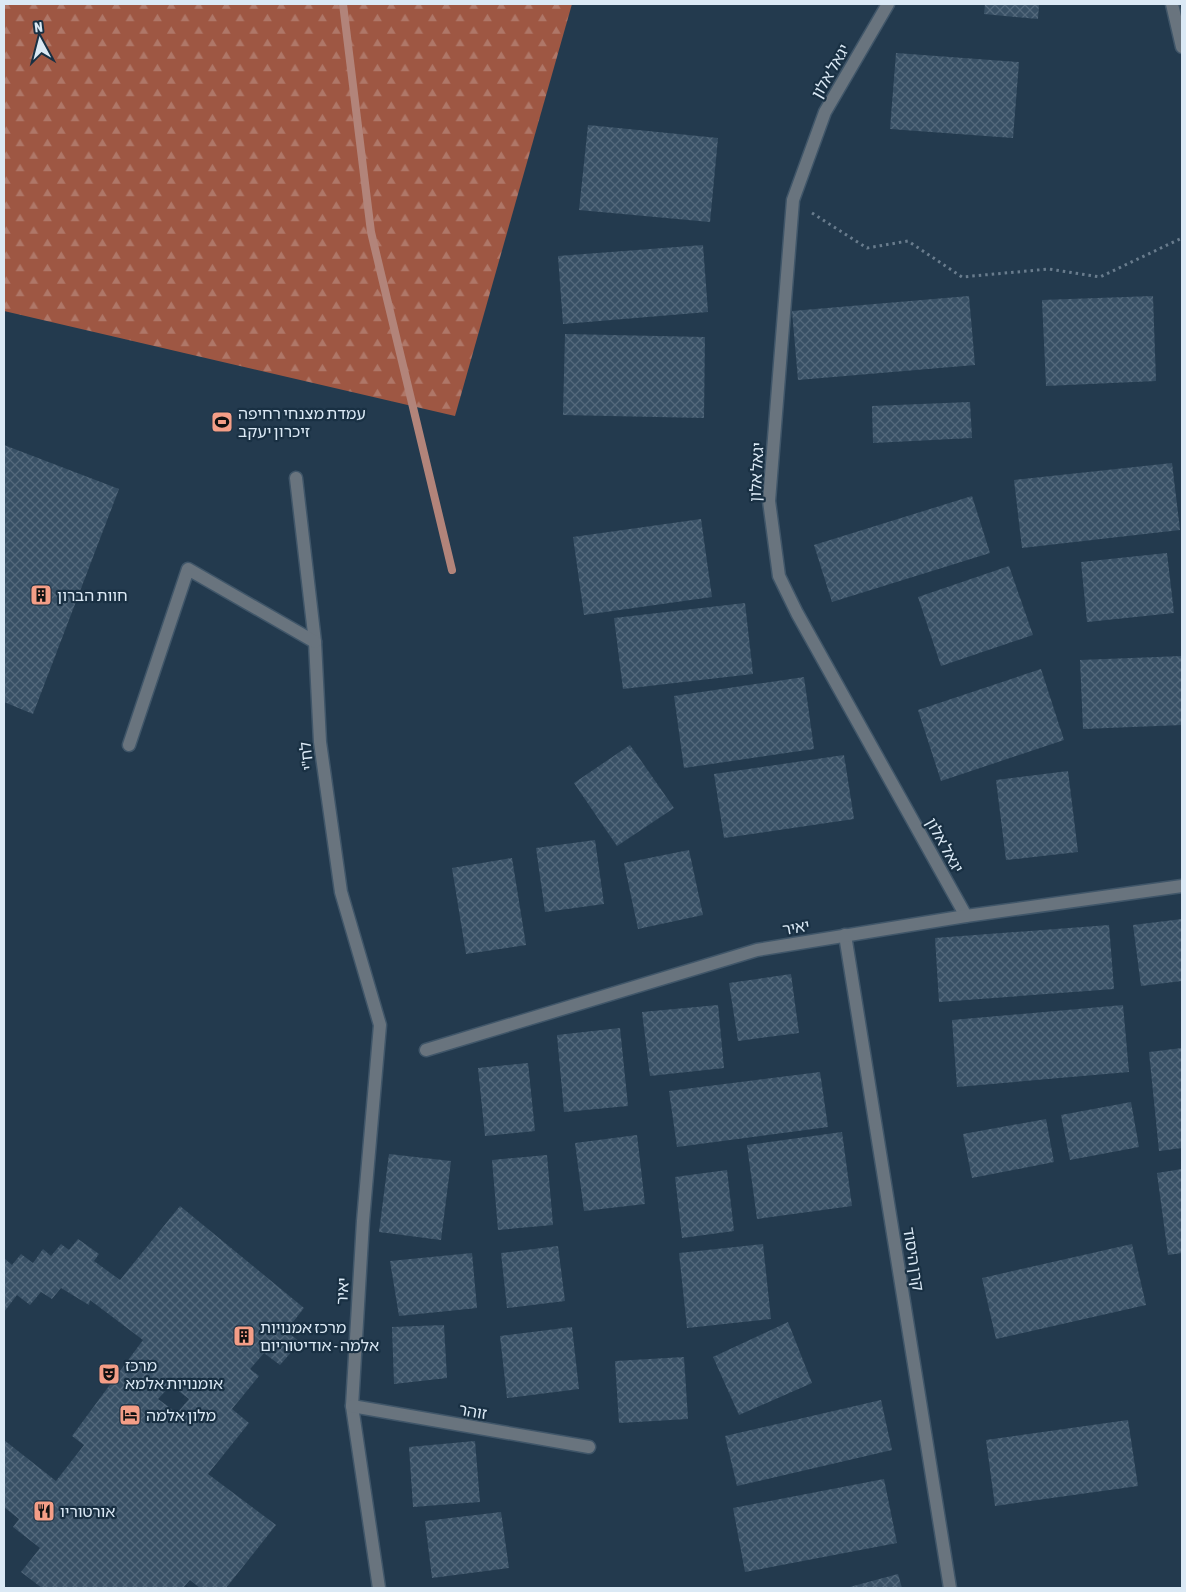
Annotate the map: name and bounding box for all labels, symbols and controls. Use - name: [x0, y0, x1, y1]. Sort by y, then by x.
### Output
- north arrow: [15, 15, 65, 65]
- text: N: [33, 19, 43, 36]
- street label: יגאל אלון: [807, 41, 853, 101]
- place label: עמדת מצנחי רחיפה זיכרון יעקב: [238, 404, 366, 440]
- sports icon: עמדת מצנחי רחיפה זיכרון יעקב: [210, 410, 234, 434]
- street label: יגאל אלון: [745, 442, 767, 502]
- building icon: חוות הברון: [29, 583, 53, 607]
- place label: חוות הברון: [57, 586, 128, 604]
- street label: לח"י: [295, 741, 317, 771]
- street label: יגאל אלון: [923, 815, 967, 875]
- street label: יאיר: [781, 916, 811, 938]
- street label: קרן היסוד: [900, 1226, 928, 1292]
- street label: יאיר: [332, 1277, 352, 1305]
- place label: מרכז אמנויות אלמה - אודיטוריום: [260, 1318, 379, 1354]
- building icon: מרכז אמנויות אלמה - אודיטוריום: [232, 1324, 256, 1348]
- place label: מרכז אומנויות אלמא: [125, 1356, 223, 1392]
- theatre icon: מרכז אומנויות אלמא: [97, 1362, 121, 1386]
- street label: זוהר: [457, 1400, 489, 1422]
- hotel icon: מלון אלמה: [118, 1403, 142, 1427]
- place label: מלון אלמה: [146, 1406, 216, 1424]
- restaurant icon: אורטוריו: [32, 1499, 56, 1523]
- place label: אורטוריו: [60, 1502, 115, 1520]

